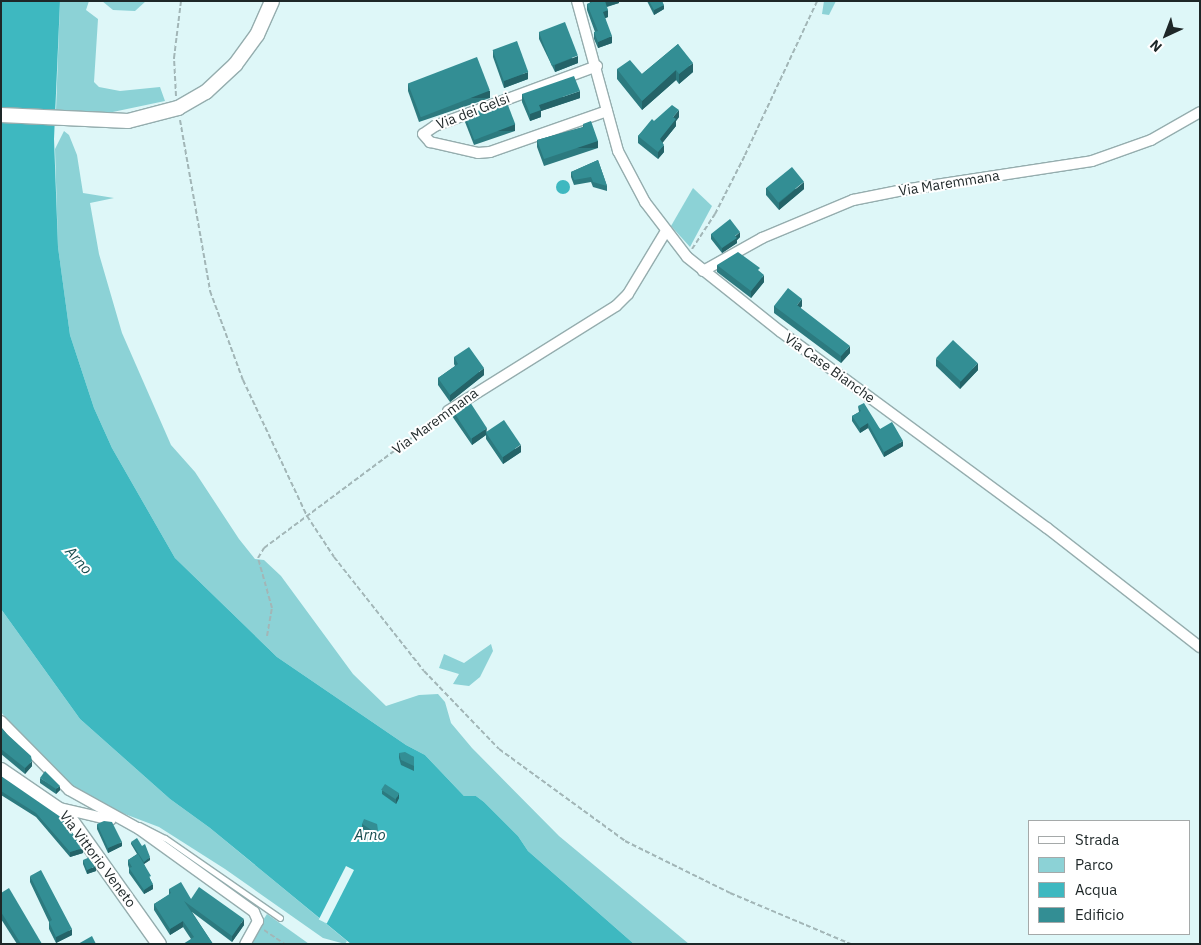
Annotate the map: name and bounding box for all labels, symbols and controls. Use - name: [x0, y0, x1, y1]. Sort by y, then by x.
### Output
- north arrow: [1141, 10, 1191, 60]
- text: N: [1146, 36, 1166, 56]
- street label: Via dei Gelsi: [434, 89, 512, 133]
- street label: Via Maremmana: [897, 167, 1001, 199]
- street label: Via Case Bianche: [782, 330, 878, 406]
- street label: Via Maremmana: [389, 384, 481, 458]
- water label: Arno: [62, 542, 96, 578]
- street label: Via Vittorio Veneto: [56, 808, 140, 910]
- legend: [1028, 820, 1191, 935]
- water label: Arno: [354, 826, 386, 844]
- text: Strada: [1075, 830, 1119, 849]
- text: Parco: [1075, 855, 1113, 874]
- text: Acqua: [1075, 880, 1117, 899]
- text: Edificio: [1075, 905, 1124, 924]

